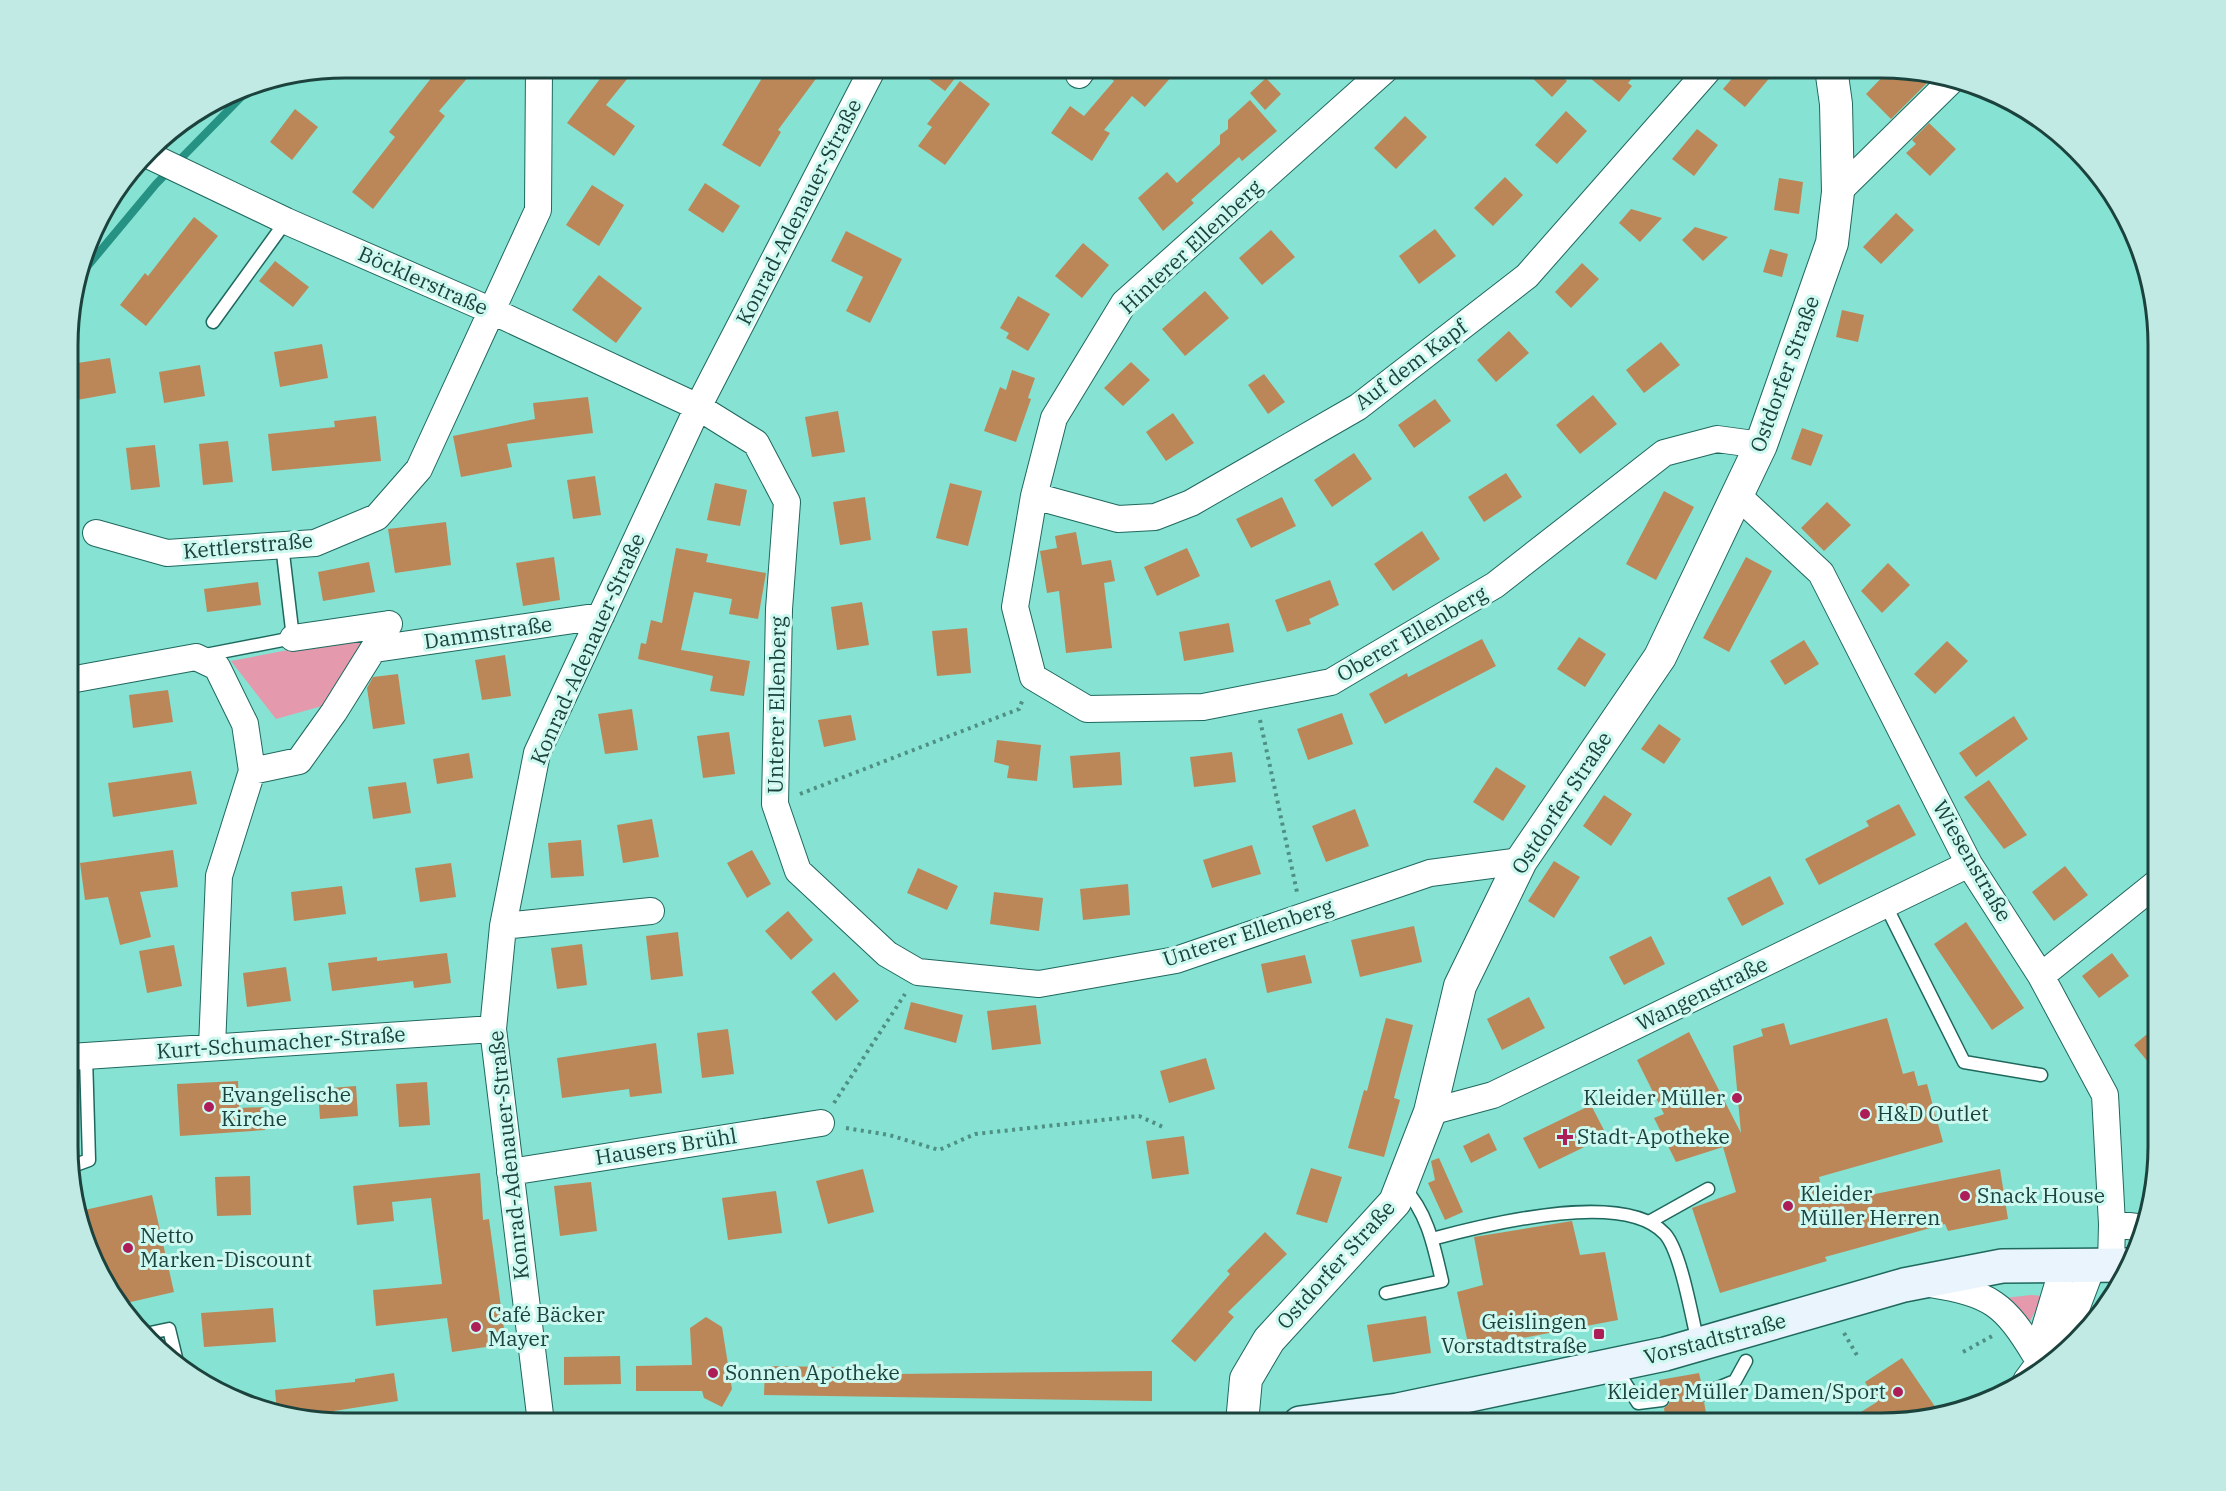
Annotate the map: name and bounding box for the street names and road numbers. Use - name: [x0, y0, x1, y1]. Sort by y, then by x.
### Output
- street label: Konrad-Adenauer-Straße: [729, 94, 867, 329]
- street label: Hinterer Ellenberg: [1113, 172, 1268, 320]
- street label: Böcklerstraße: [354, 239, 493, 321]
- street label: Ostdorfer Straße: [1743, 292, 1825, 456]
- street label: Auf dem Kapf: [1348, 312, 1474, 416]
- street label: Kettlerstraße: [182, 525, 314, 565]
- street label: Konrad-Adenauer-Straße: [523, 529, 651, 769]
- street label: Oberer Ellenberg: [1331, 578, 1492, 688]
- street label: Dammstraße: [422, 609, 554, 655]
- street label: Unterer Ellenberg: [760, 615, 792, 794]
- street label: Ostdorfer Straße: [1505, 726, 1618, 879]
- street label: Wiesenstraße: [1927, 795, 2019, 926]
- street label: Unterer Ellenberg: [1159, 891, 1337, 973]
- street label: Wangenstraße: [1631, 949, 1772, 1037]
- street label: Kurt-Schumacher-Straße: [155, 1019, 407, 1065]
- street label: Konrad-Adenauer-Straße: [481, 1029, 535, 1281]
- street label: Hausers Brühl: [593, 1121, 739, 1171]
- street label: Ostdorfer Straße: [1270, 1194, 1401, 1335]
- street label: Vorstadtstraße: [1641, 1306, 1789, 1370]

